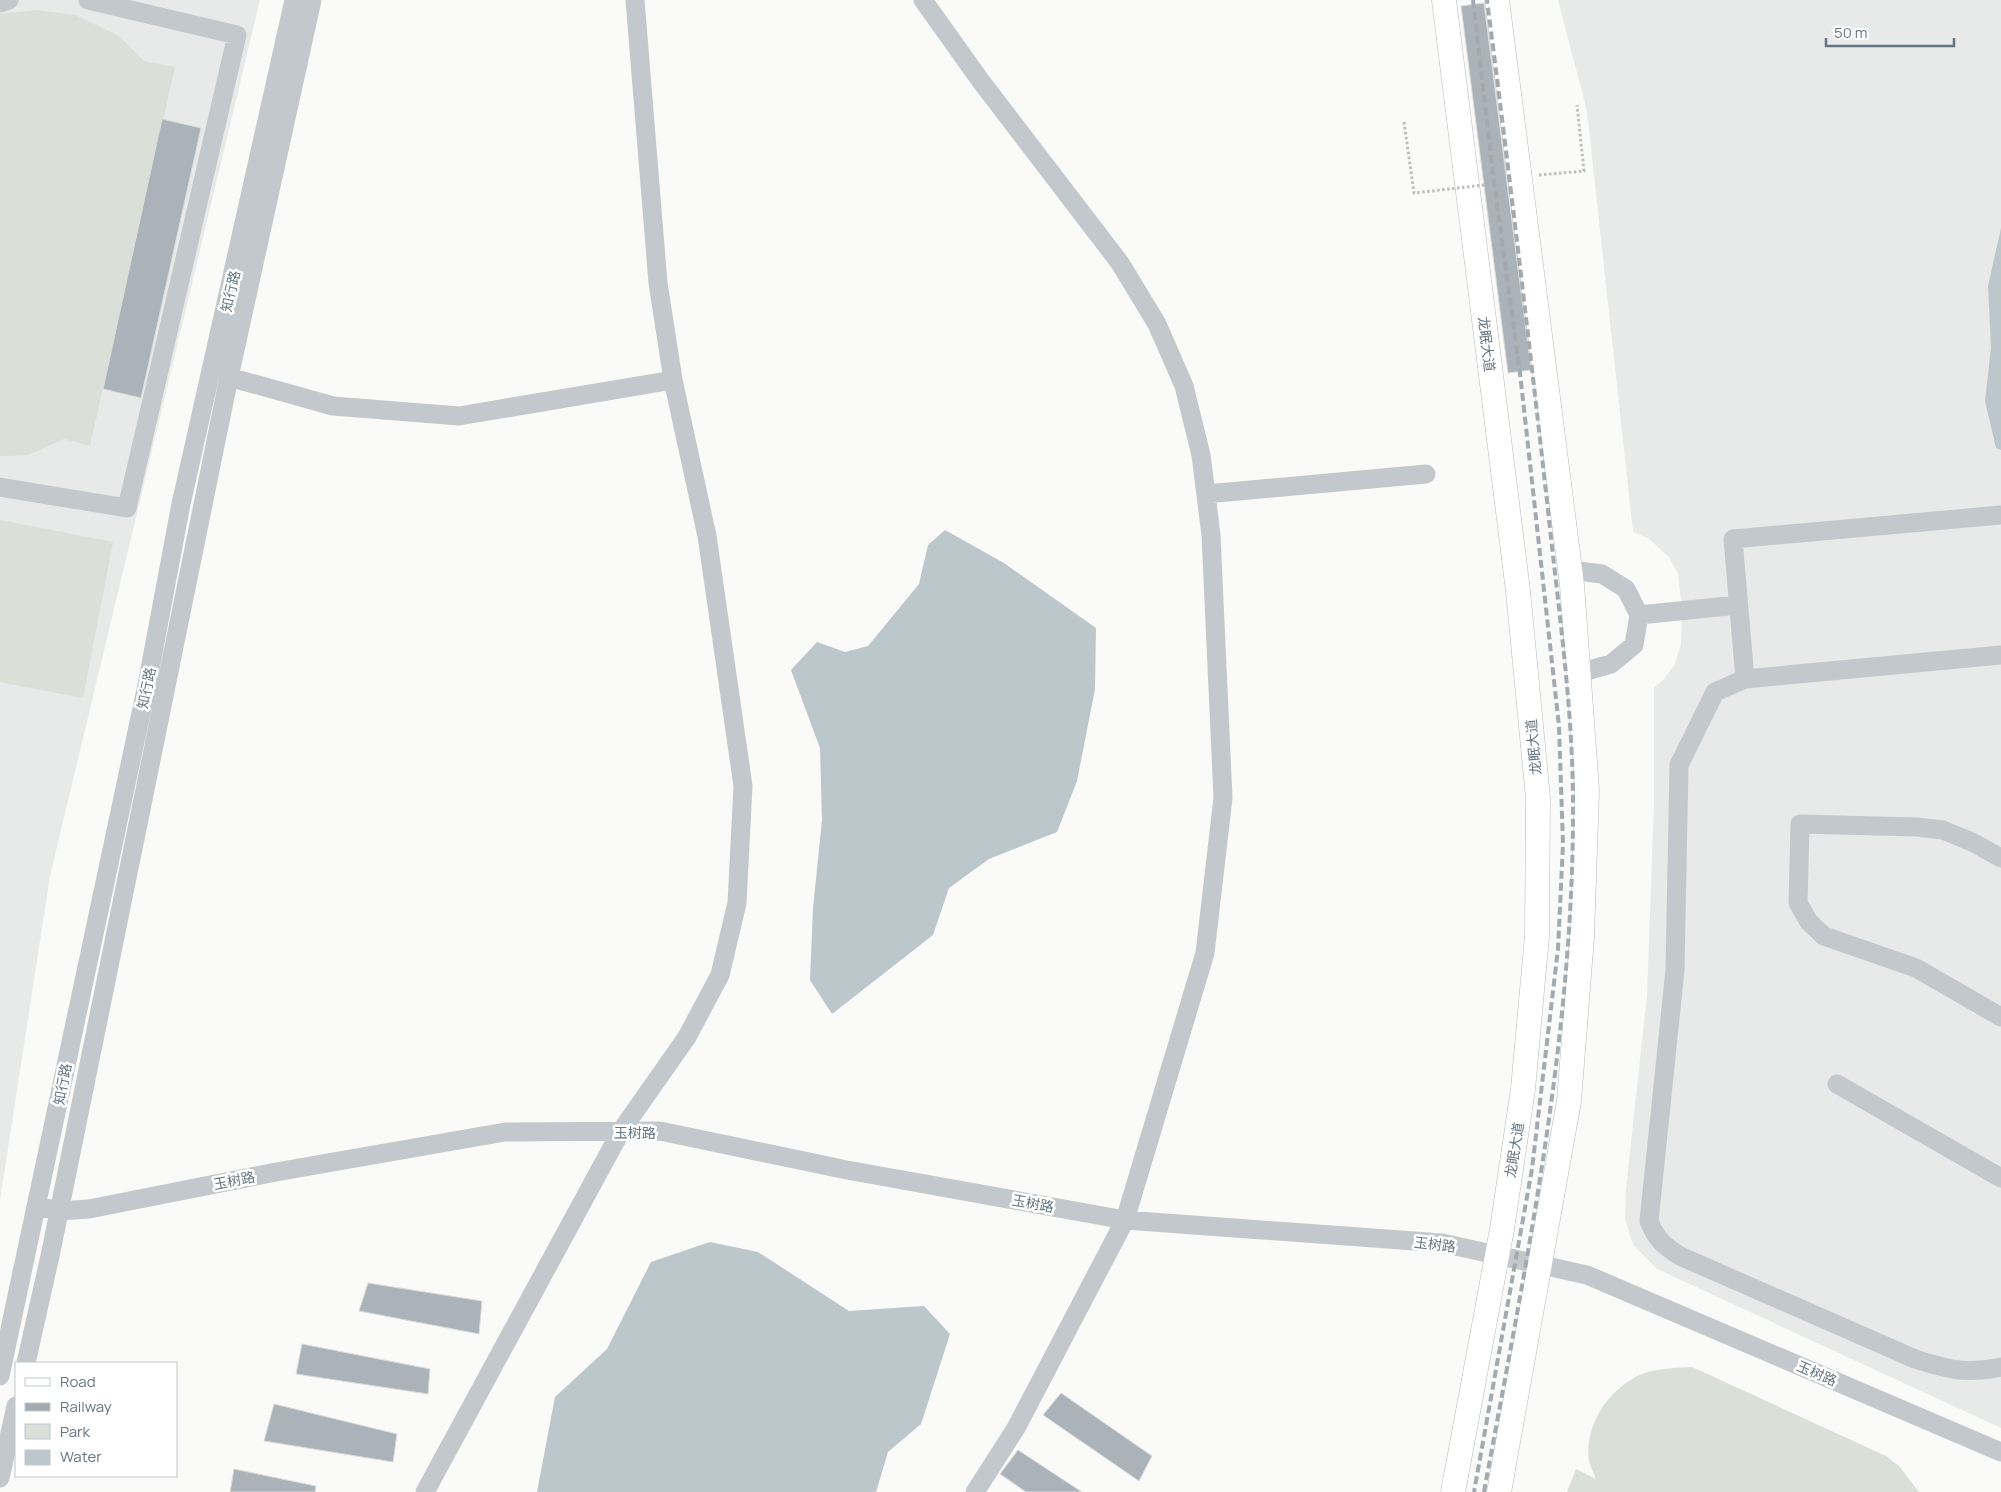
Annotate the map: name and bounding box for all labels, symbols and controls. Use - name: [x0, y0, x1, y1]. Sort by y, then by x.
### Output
- scale bar: [1826, 15, 1954, 47]
- text: 50 m: [1834, 22, 1868, 43]
- street label: 知行路: [216, 268, 244, 314]
- street label: 龙眠大道: [1474, 315, 1500, 373]
- street label: 知行路: [132, 665, 160, 711]
- street label: 龙眠大道: [1521, 718, 1545, 776]
- street label: 知行路: [49, 1062, 75, 1106]
- street label: 龙眠大道: [1500, 1121, 1528, 1179]
- street label: 玉树路: [614, 1123, 656, 1142]
- street label: 玉树路: [212, 1167, 256, 1193]
- street label: 玉树路: [1011, 1190, 1055, 1216]
- street label: 玉树路: [1413, 1232, 1457, 1256]
- street label: 玉树路: [1794, 1356, 1840, 1390]
- legend: [15, 1362, 178, 1477]
- text: Road: [60, 1371, 96, 1392]
- text: Railway: [60, 1396, 112, 1417]
- text: Park: [60, 1421, 90, 1442]
- text: Water: [60, 1446, 102, 1467]

